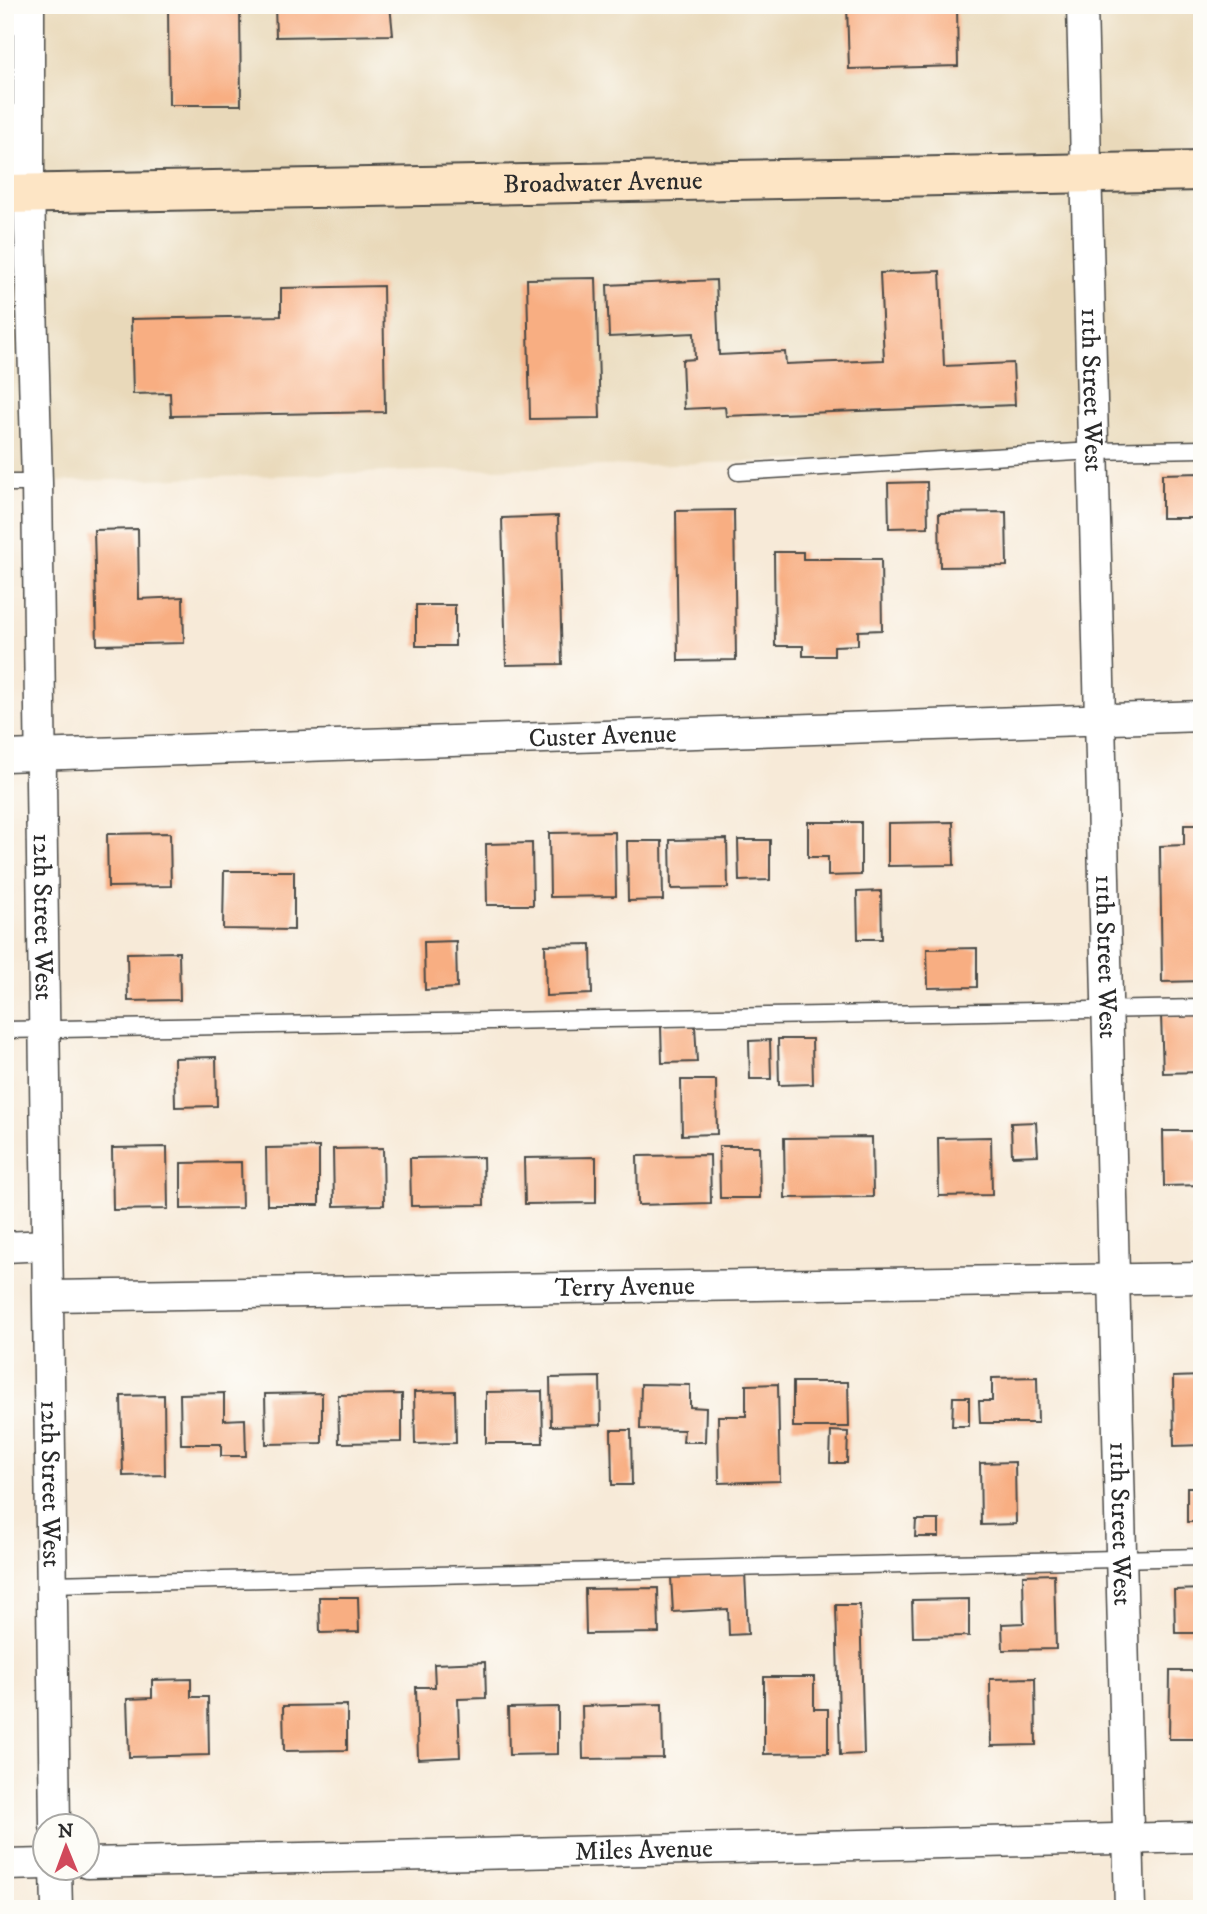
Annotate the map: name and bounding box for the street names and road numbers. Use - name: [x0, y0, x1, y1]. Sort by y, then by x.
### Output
- street label: Broadwater Avenue: [503, 164, 703, 201]
- street label: 11th Street West: [1073, 307, 1110, 472]
- street label: Custer Avenue: [528, 717, 677, 755]
- street label: 12th Street West: [25, 833, 60, 1001]
- street label: 11th Street West: [1087, 874, 1125, 1039]
- street label: Terry Avenue: [555, 1269, 695, 1305]
- street label: 12th Street West: [33, 1400, 68, 1568]
- street label: 11th Street West: [1102, 1441, 1139, 1606]
- street label: Miles Avenue: [574, 1832, 713, 1868]

